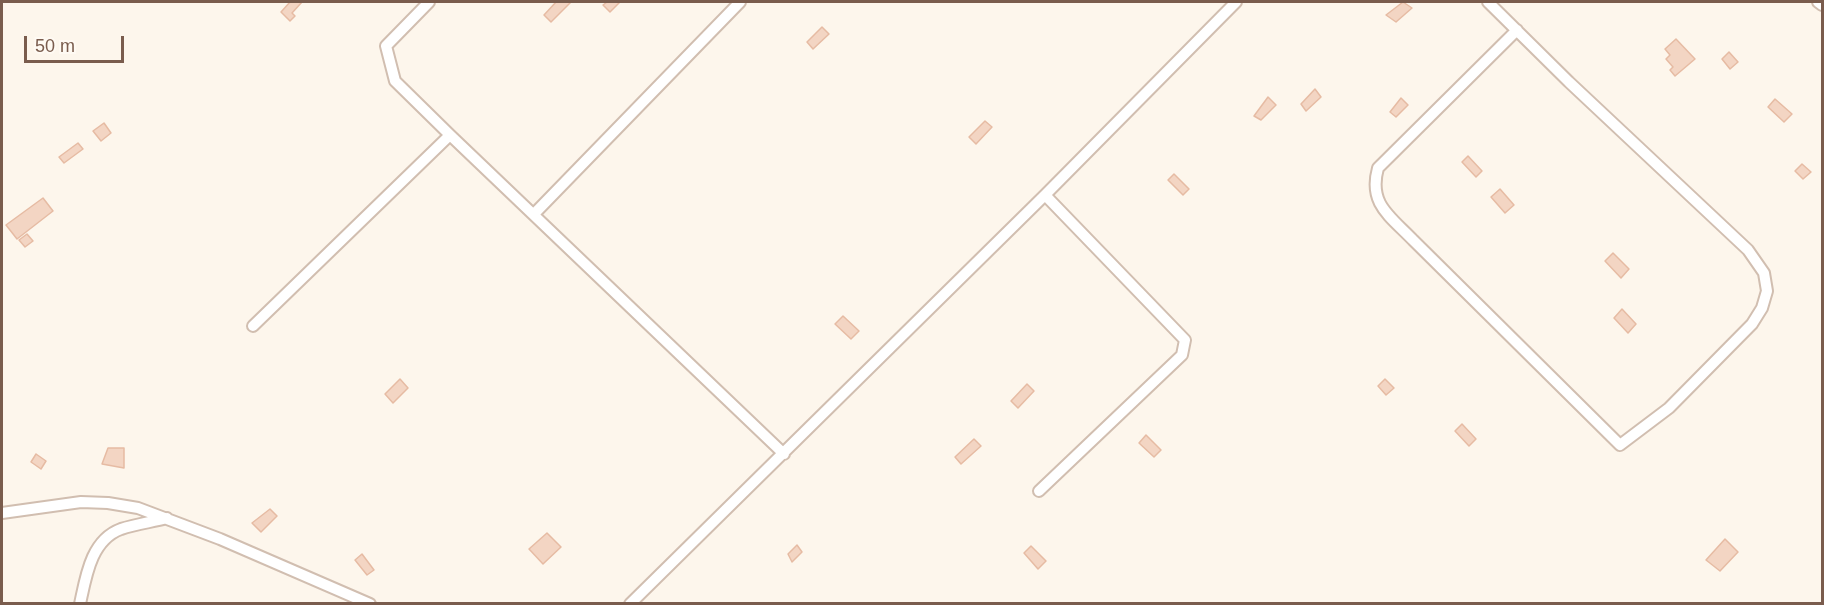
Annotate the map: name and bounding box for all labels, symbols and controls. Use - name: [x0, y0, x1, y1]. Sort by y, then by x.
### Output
- scale bar: [27, 24, 128, 62]
- text: 50 m: [35, 36, 75, 56]

